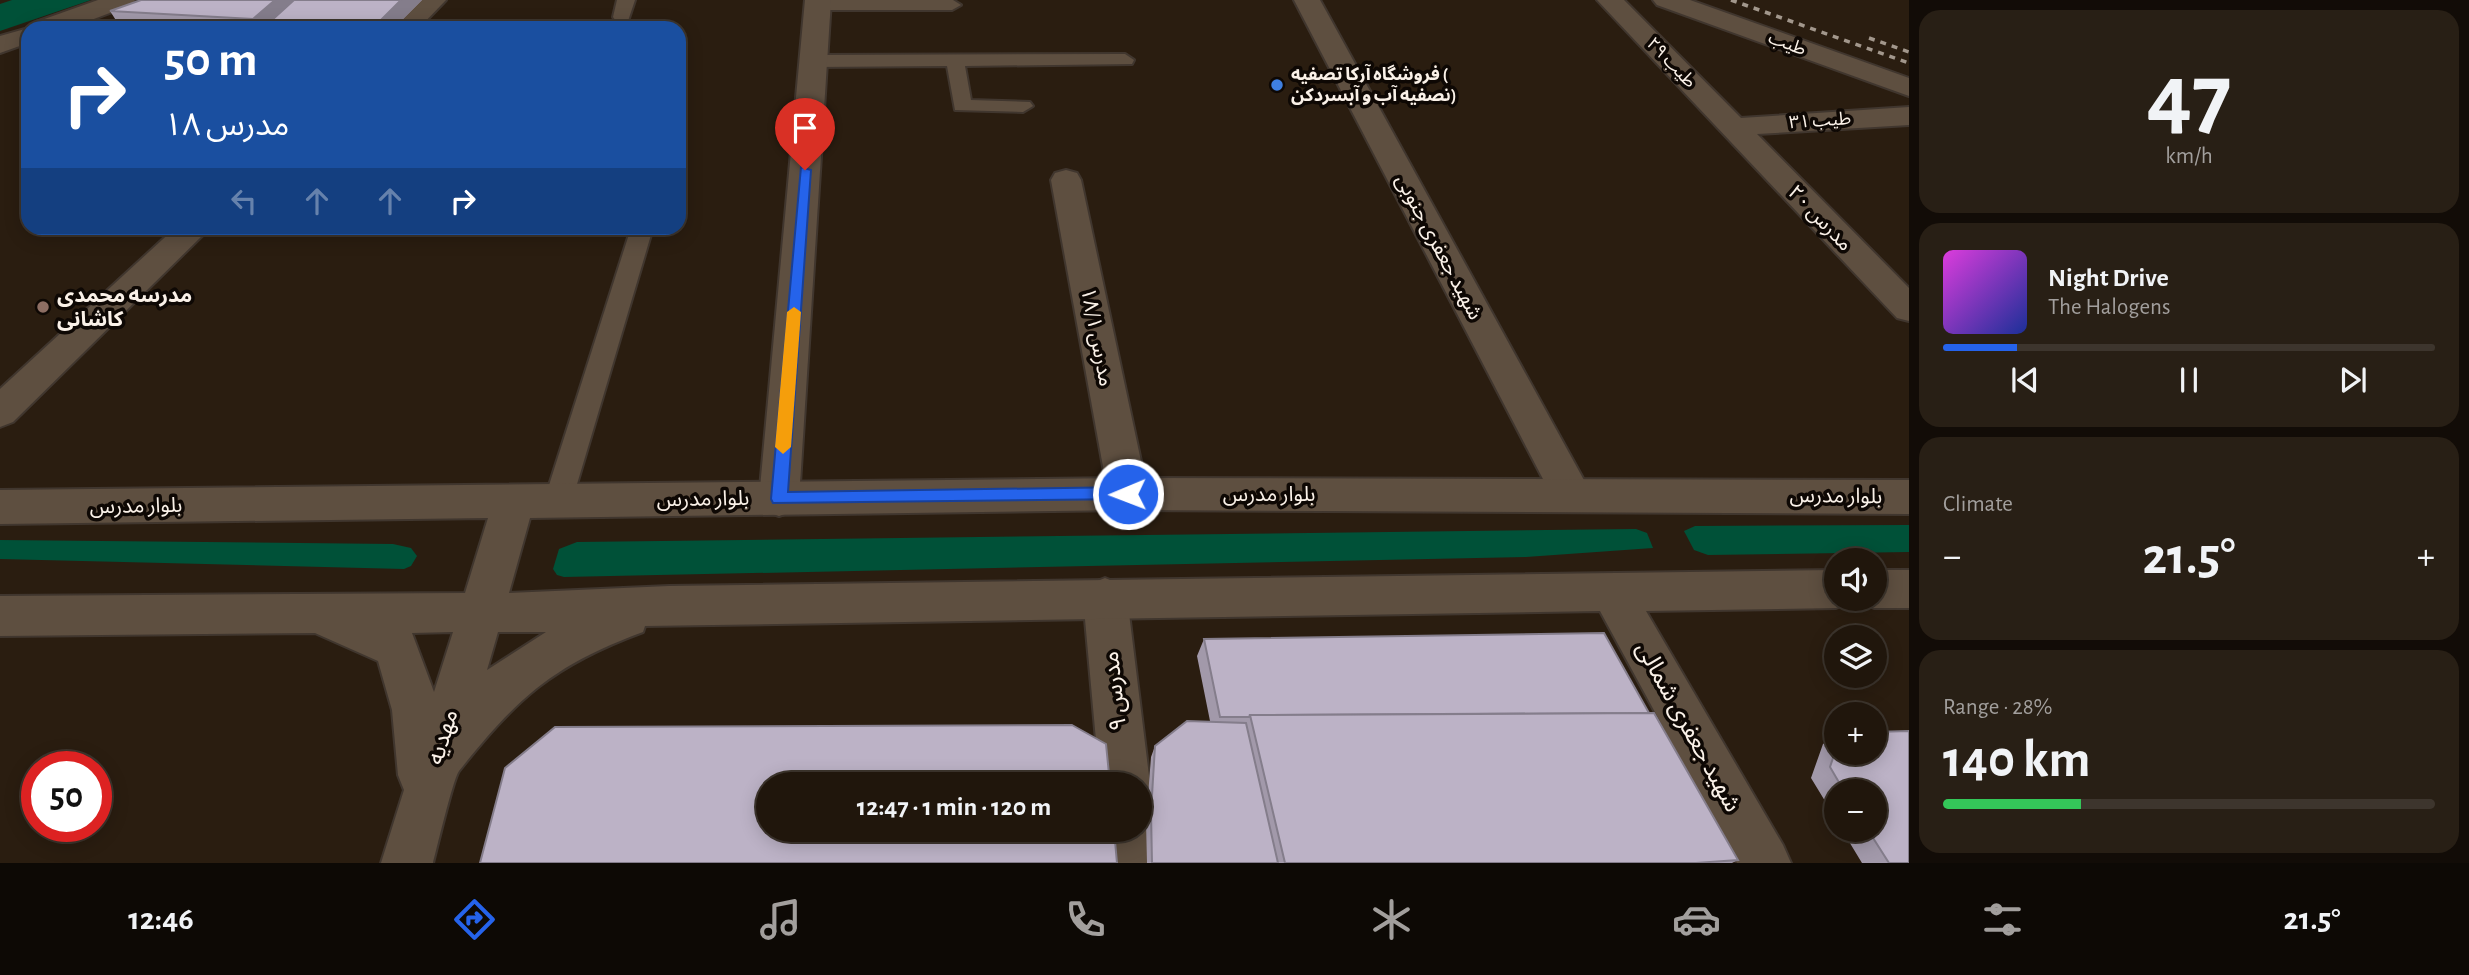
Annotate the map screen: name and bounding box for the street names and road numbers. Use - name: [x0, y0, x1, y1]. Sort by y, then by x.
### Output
- street label: طیب: [1766, 29, 1808, 59]
- street label: طیب ۲۹: [1643, 34, 1699, 92]
- street label: طیب ۳۱: [1788, 110, 1852, 132]
- street label: شهید جعفری جنوبی: [1391, 171, 1486, 324]
- street label: مدرس ۲۰: [1783, 181, 1856, 256]
- street label: مدرس ۱۸/۱: [1076, 286, 1117, 388]
- street label: بلوار مدرس: [1223, 484, 1315, 506]
- street label: بلوار مدرس: [1789, 485, 1883, 508]
- street label: بلوار مدرس: [656, 488, 750, 511]
- street label: بلوار مدرس: [89, 495, 183, 518]
- street label: شهید جعفری شمالی: [1630, 638, 1745, 817]
- street label: مدرس ۹: [1099, 650, 1132, 732]
- street label: مهدیه: [423, 707, 463, 768]

